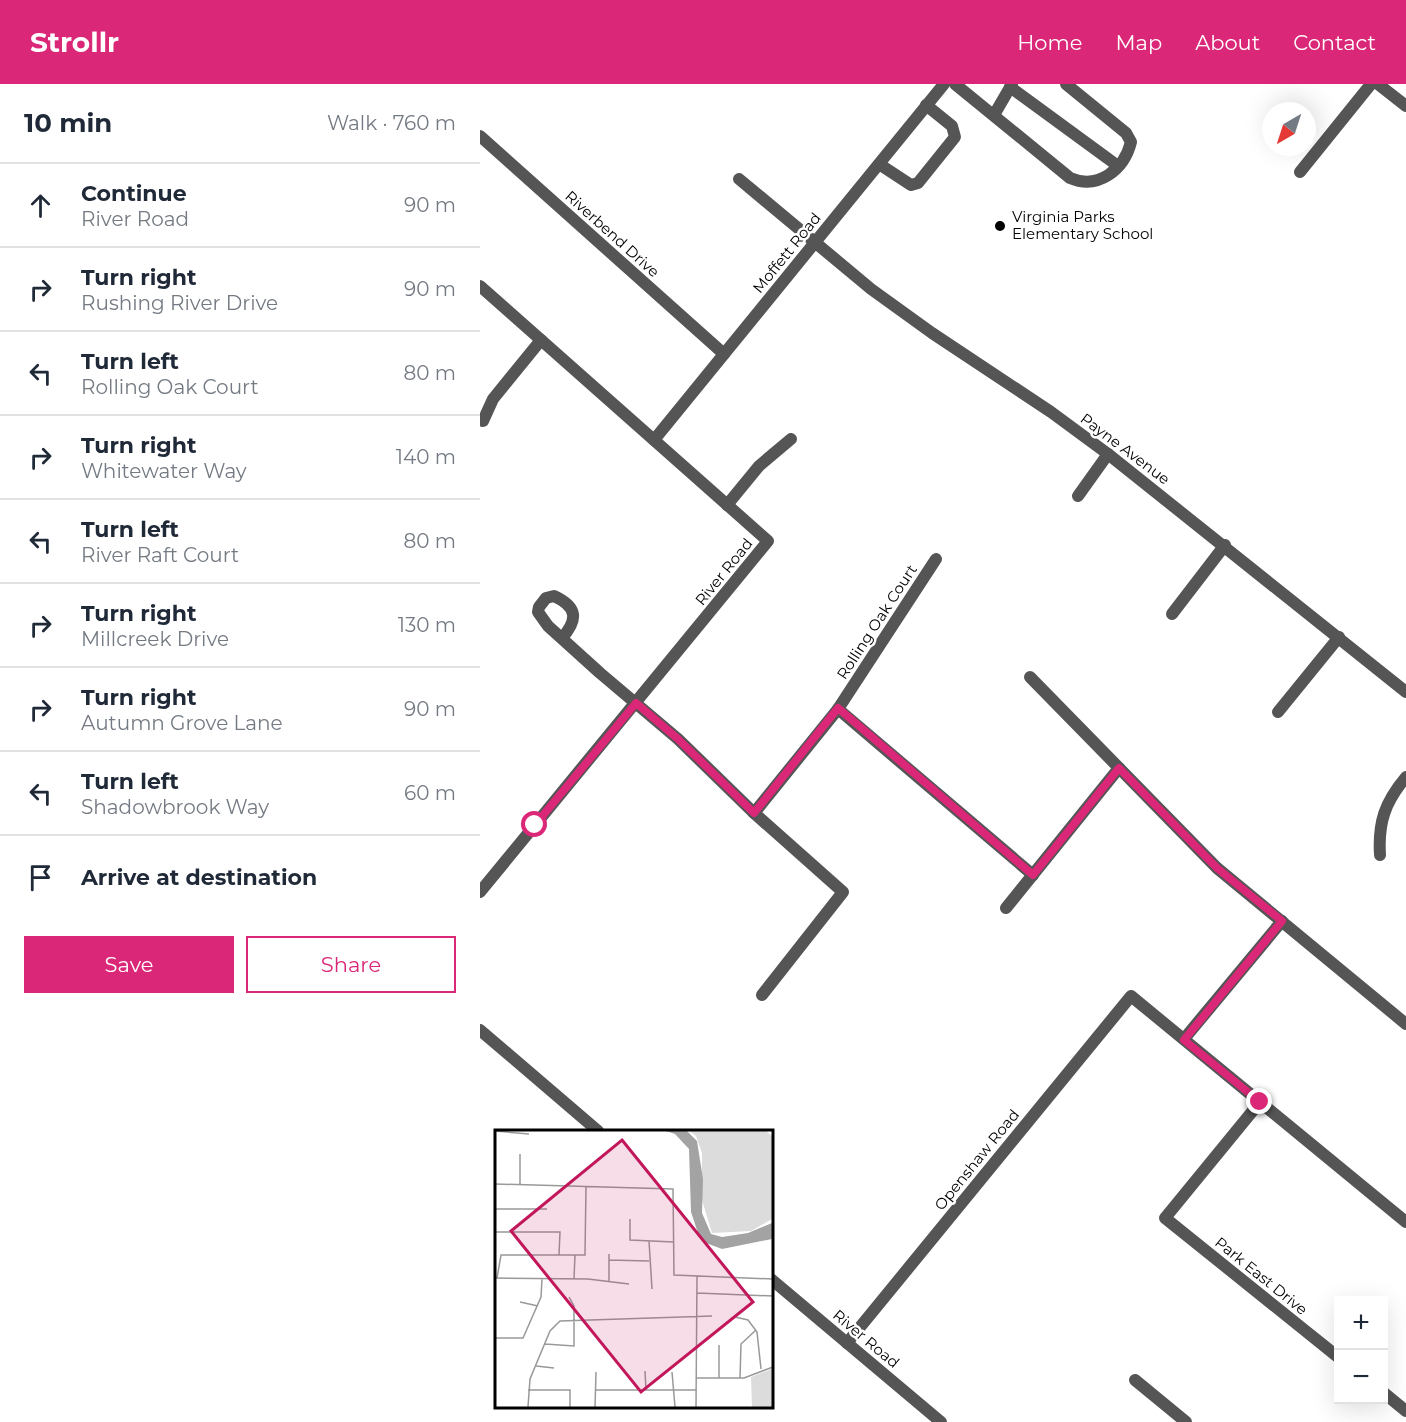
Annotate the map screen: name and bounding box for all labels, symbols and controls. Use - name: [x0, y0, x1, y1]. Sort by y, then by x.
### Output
- text: Strollr: [30, 25, 119, 59]
- text: Home: [1017, 30, 1082, 55]
- text: Map: [1115, 30, 1162, 55]
- text: About: [1195, 30, 1260, 55]
- text: Contact: [1293, 30, 1376, 55]
- north arrow: [1262, 102, 1316, 156]
- text: 10 min: [24, 107, 112, 139]
- text: Walk · 760 m: [327, 111, 456, 135]
- text: Continue: [81, 180, 187, 207]
- street label: Riverbend Drive: [561, 186, 663, 281]
- icon: ahead: [24, 189, 57, 222]
- text: 90 m: [404, 193, 456, 217]
- text: River Road: [81, 207, 189, 231]
- place label: Virginia Parks Elementary School: [1012, 207, 1153, 243]
- street label: Moffett Road: [748, 209, 825, 297]
- marker: Virginia Parks Elementary School: [993, 219, 1007, 233]
- text: Turn right: [81, 264, 196, 291]
- icon: right: [24, 273, 57, 306]
- text: 90 m: [404, 277, 456, 301]
- text: Rushing River Drive: [81, 291, 278, 315]
- text: Turn left: [81, 348, 179, 375]
- icon: left: [24, 357, 57, 390]
- text: 80 m: [404, 361, 456, 385]
- text: Rolling Oak Court: [81, 375, 259, 399]
- street label: Payne Avenue: [1077, 409, 1174, 488]
- text: Turn right: [81, 432, 196, 459]
- icon: right: [24, 441, 57, 474]
- text: 140 m: [396, 445, 456, 469]
- text: Whitewater Way: [81, 459, 247, 483]
- text: Turn left: [81, 516, 179, 543]
- icon: left: [24, 525, 57, 558]
- text: 80 m: [404, 529, 456, 553]
- street label: River Road: [691, 534, 756, 609]
- text: River Raft Court: [81, 543, 239, 567]
- street label: Rolling Oak Court: [832, 561, 921, 683]
- text: Turn right: [81, 600, 196, 627]
- icon: right: [24, 609, 57, 642]
- text: 130 m: [398, 613, 456, 637]
- text: Millcreek Drive: [81, 627, 229, 651]
- text: Turn right: [81, 684, 196, 711]
- icon: right: [24, 693, 57, 726]
- text: 90 m: [404, 697, 456, 721]
- text: Autumn Grove Lane: [81, 711, 283, 735]
- text: Turn left: [81, 768, 179, 795]
- icon: left: [24, 777, 57, 810]
- text: 60 m: [404, 781, 456, 805]
- text: Shadowbrook Way: [81, 795, 269, 819]
- route start: [521, 811, 547, 837]
- icon: arrive: [24, 861, 57, 894]
- text: Arrive at destination: [81, 864, 317, 891]
- button: Save: [24, 936, 234, 993]
- button: Share: [246, 936, 456, 993]
- route end: [1246, 1088, 1272, 1114]
- street label: Openshaw Road: [930, 1105, 1023, 1214]
- inset map: [495, 1130, 772, 1407]
- street label: Park East Drive: [1211, 1232, 1311, 1319]
- map controls: [1334, 1296, 1388, 1404]
- button: +: [1334, 1296, 1388, 1350]
- street label: River Road: [829, 1305, 903, 1372]
- button: −: [1334, 1350, 1388, 1404]

